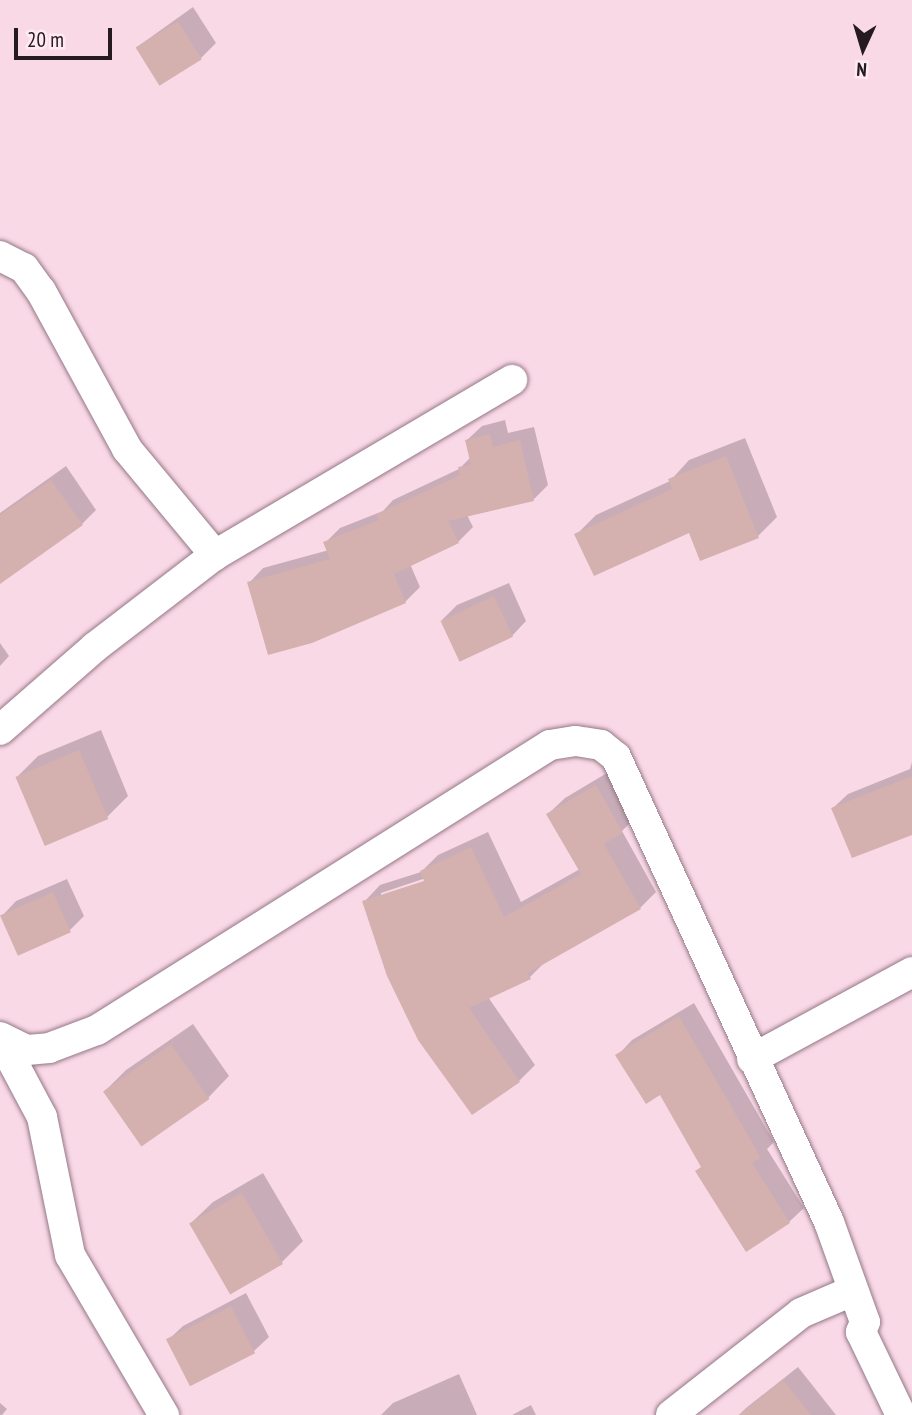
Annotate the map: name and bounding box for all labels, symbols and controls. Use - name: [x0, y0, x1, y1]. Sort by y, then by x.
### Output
- scale bar: [18, 14, 116, 58]
- north arrow: [828, 14, 898, 84]
- text: 20 m: [27, 26, 64, 53]
- text: N: [856, 58, 868, 82]

